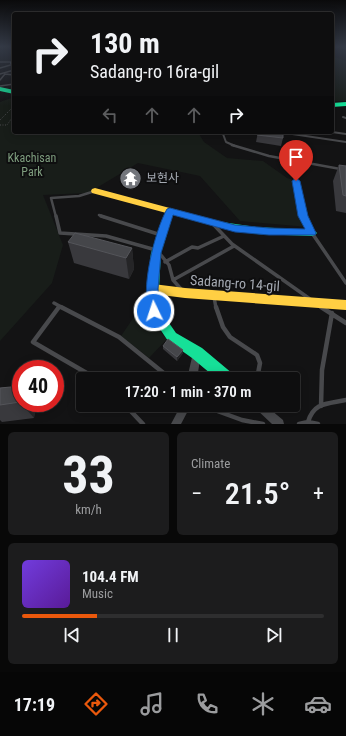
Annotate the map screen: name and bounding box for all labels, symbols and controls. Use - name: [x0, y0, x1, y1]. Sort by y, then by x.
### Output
- text: 130 m: [90, 27, 160, 60]
- icon: right: [24, 28, 76, 80]
- text: Sadang-ro 16ra-gil: [90, 61, 219, 82]
- icon: left: [99, 104, 121, 126]
- icon: ahead: [141, 104, 163, 126]
- icon: ahead: [183, 104, 205, 126]
- icon: right: [225, 104, 247, 126]
- pin: [279, 140, 313, 181]
- icon: arrive: [285, 146, 307, 168]
- park label: Kkachisan Park: [8, 151, 57, 179]
- temple icon: 보현사: [117, 165, 143, 191]
- place label: 보현사: [146, 171, 179, 185]
- street label: Sadang-ro 14-gil: [190, 272, 280, 294]
- position arrow: [133, 290, 175, 332]
- speed limit sign: 40: [12, 360, 64, 412]
- text: 17:20 · 1 min · 370 m: [125, 383, 251, 401]
- text: 33: [62, 445, 115, 506]
- text: Climate: [191, 456, 230, 471]
- text: 21.5°: [225, 476, 290, 511]
- text: −: [191, 481, 202, 506]
- text: +: [313, 481, 324, 506]
- text: km/h: [75, 502, 102, 517]
- text: 104.4 FM: [82, 568, 139, 586]
- text: Music: [82, 586, 113, 601]
- icon: previous: [61, 624, 83, 646]
- icon: pause: [162, 624, 184, 646]
- icon: next: [263, 624, 285, 646]
- icon: directions: [82, 690, 110, 718]
- icon: music: [138, 690, 166, 718]
- icon: phone: [193, 690, 221, 718]
- icon: climate: [249, 690, 277, 718]
- icon: car: [304, 690, 332, 718]
- text: 17:19: [14, 694, 55, 715]

